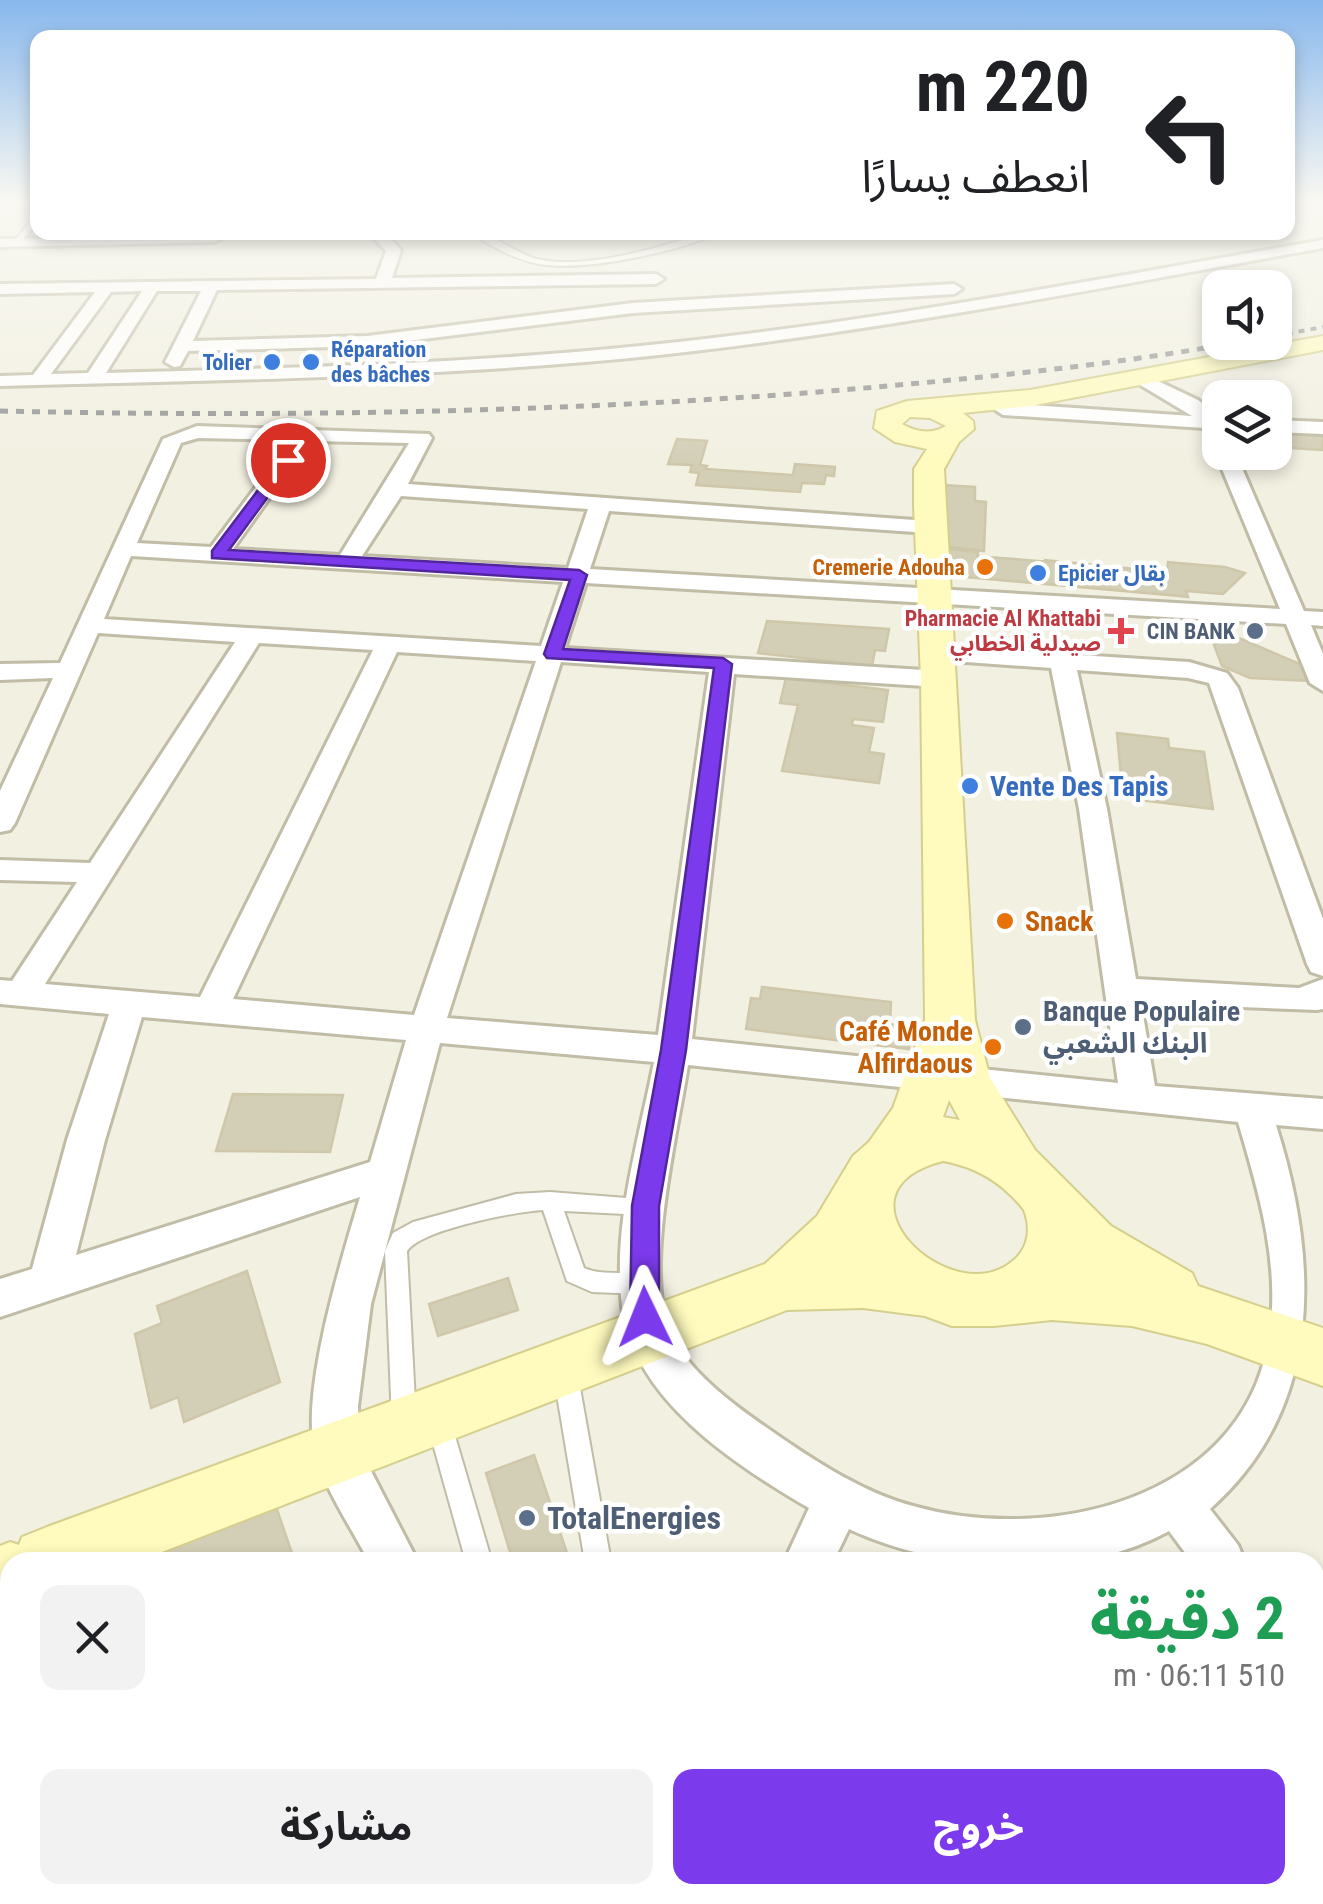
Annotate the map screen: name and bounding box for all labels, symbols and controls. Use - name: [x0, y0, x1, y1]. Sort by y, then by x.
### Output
- text: 220 m: [916, 46, 1090, 128]
- icon: left: [1125, 70, 1255, 200]
- text: انعطف يسارًا: [861, 150, 1090, 203]
- map controls: [1202, 270, 1292, 470]
- button: sound: [1202, 270, 1292, 360]
- place label: Réparation des bâches: [331, 337, 430, 387]
- place label: Tolier: [202, 350, 252, 375]
- marker: Tolier: [261, 351, 283, 373]
- marker: Réparation des bâches: [300, 351, 322, 373]
- button: layers: [1202, 380, 1292, 470]
- pin: [246, 418, 331, 503]
- icon: arrive: [261, 433, 316, 488]
- place label: Cremerie Adouha: [813, 555, 965, 580]
- marker: Cremerie Adouha: [974, 556, 996, 578]
- place label: Epicier بقال: [1058, 561, 1166, 586]
- marker: Epicier بقال: [1027, 562, 1049, 584]
- place label: Pharmacie Al Khattabi صيدلية الخطابي: [905, 606, 1101, 661]
- place label: CIN BANK: [1147, 619, 1236, 644]
- marker: Pharmacie Al Khattabi صيدلية الخطابي: [1110, 620, 1132, 642]
- marker: CIN BANK: [1244, 620, 1266, 642]
- place label: Vente Des Tapis: [990, 770, 1169, 803]
- marker: Vente Des Tapis: [959, 775, 981, 797]
- place label: Snack: [1025, 905, 1094, 938]
- marker: Snack: [994, 910, 1016, 932]
- place label: Banque Populaire البنك الشعبي: [1043, 995, 1240, 1065]
- place label: Café Monde Alfirdaous: [839, 1015, 973, 1080]
- marker: Banque Populaire البنك الشعبي: [1012, 1016, 1034, 1038]
- marker: Café Monde Alfirdaous: [982, 1036, 1004, 1058]
- position arrow: [593, 1265, 697, 1369]
- place label: TotalEnergies: [547, 1499, 721, 1537]
- marker: TotalEnergies: [516, 1507, 538, 1529]
- text: 2 دقيقة: [1090, 1583, 1285, 1654]
- button: close: [40, 1585, 145, 1690]
- text: 510 m · 06:11: [1113, 1656, 1285, 1694]
- button: مشاركة: [40, 1769, 653, 1884]
- button: خروج: [673, 1769, 1285, 1884]

